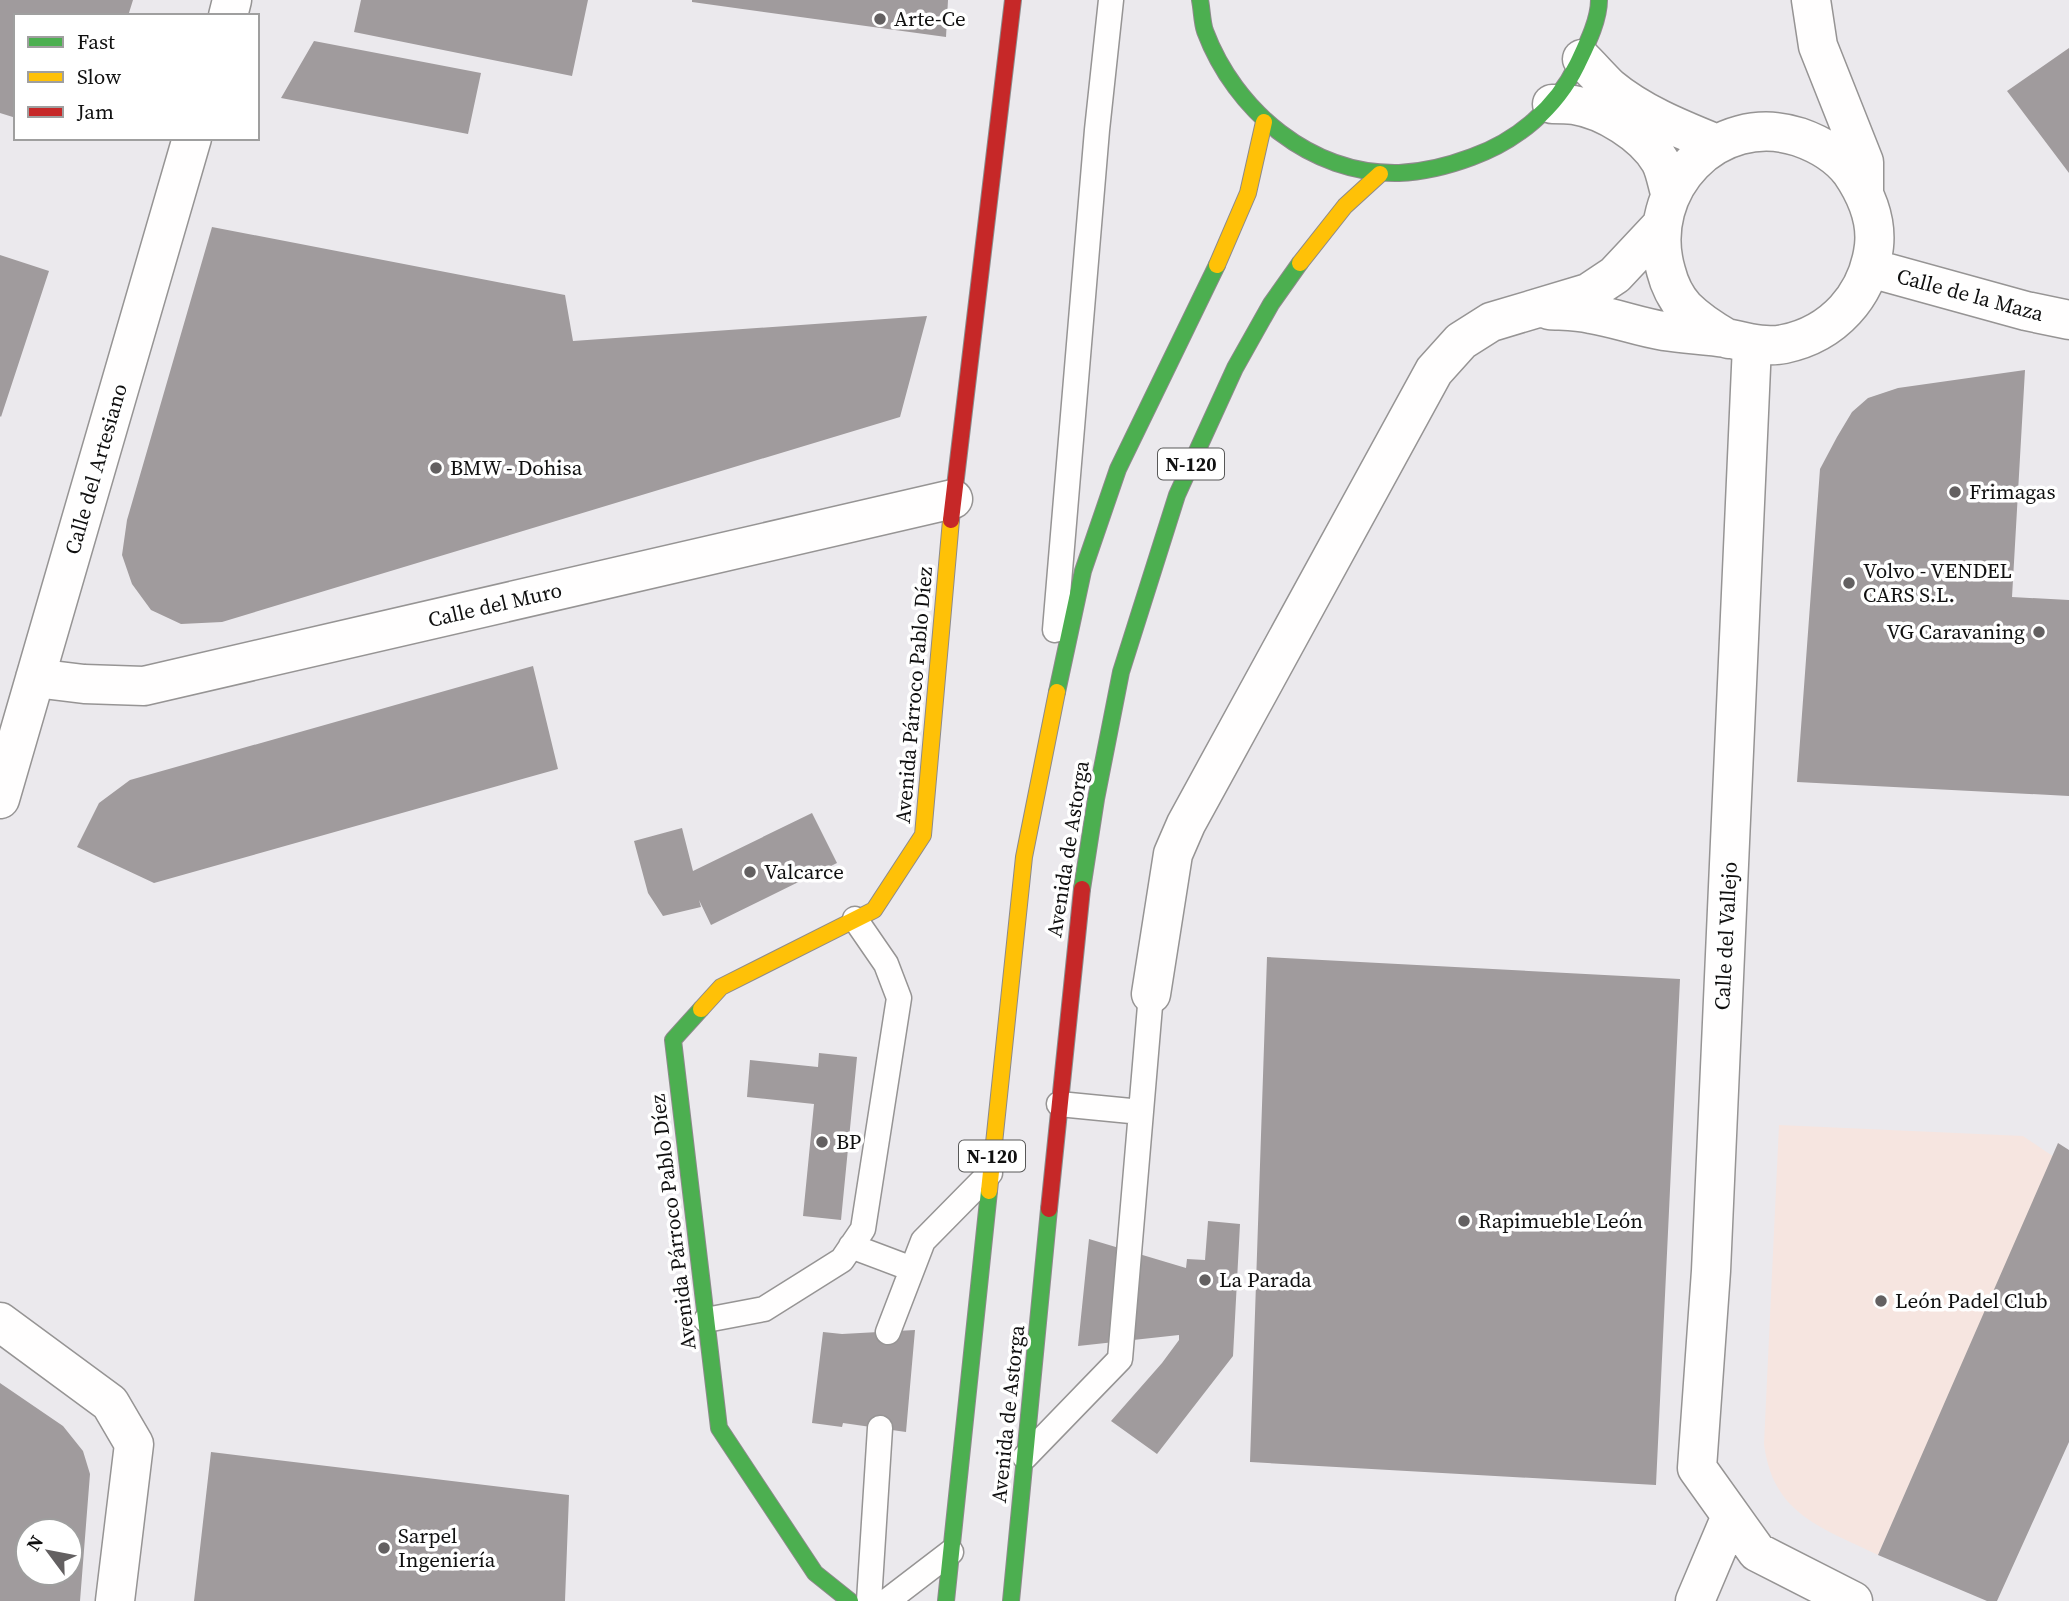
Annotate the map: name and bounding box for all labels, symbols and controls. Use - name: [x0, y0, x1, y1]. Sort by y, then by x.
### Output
- place label: Arte-Ce: [894, 4, 966, 33]
- marker: Arte-Ce: [872, 11, 888, 27]
- legend: [14, 14, 259, 140]
- text: Fast: [77, 27, 115, 56]
- text: Slow: [77, 62, 121, 91]
- text: Jam: [76, 97, 114, 126]
- street label: Calle de la Maza: [1894, 261, 2047, 328]
- street label: Calle del Artesiano: [57, 380, 134, 558]
- road number: N-120: [1158, 449, 1224, 480]
- place label: BMW - Dohisa: [450, 453, 583, 482]
- marker: BMW - Dohisa: [428, 460, 444, 476]
- place label: Frimagas: [1969, 477, 2056, 506]
- marker: Frimagas: [1947, 484, 1963, 500]
- place label: Volvo - VENDEL CARS S.L.: [1863, 556, 2012, 609]
- street label: Avenida Párroco Pablo Díez: [888, 565, 939, 825]
- street label: Calle del Muro: [425, 575, 565, 634]
- marker: Volvo - VENDEL CARS S.L.: [1841, 575, 1857, 591]
- place label: VG Caravaning: [1886, 617, 2025, 646]
- marker: VG Caravaning: [2031, 624, 2047, 640]
- street label: Avenida de Astorga: [1039, 758, 1096, 939]
- place label: Valcarce: [764, 857, 844, 886]
- street label: Calle del Vallejo: [1707, 861, 1744, 1011]
- marker: Valcarce: [742, 864, 758, 880]
- street label: Avenida Párroco Pablo Díez: [642, 1092, 703, 1352]
- place label: BP: [836, 1127, 861, 1156]
- marker: BP: [814, 1134, 830, 1150]
- road number: N-120: [959, 1140, 1025, 1172]
- place label: Rapimueble León: [1478, 1206, 1643, 1235]
- marker: Rapimueble León: [1456, 1213, 1472, 1229]
- place label: La Parada: [1219, 1265, 1312, 1294]
- marker: La Parada: [1197, 1272, 1213, 1288]
- place label: León Padel Club: [1895, 1286, 2048, 1315]
- marker: León Padel Club: [1873, 1293, 1889, 1309]
- street label: Avenida de Astorga: [984, 1323, 1031, 1504]
- north arrow: [14, 1517, 84, 1587]
- place label: Sarpel Ingeniería: [398, 1521, 496, 1574]
- text: N: [20, 1530, 49, 1556]
- marker: Sarpel Ingeniería: [376, 1540, 392, 1556]

